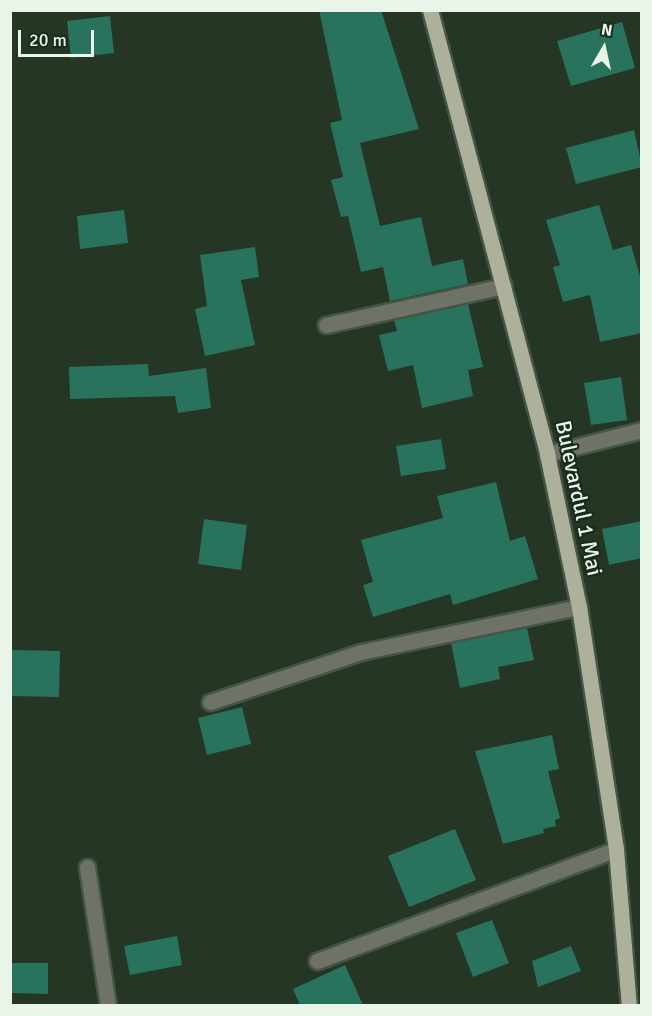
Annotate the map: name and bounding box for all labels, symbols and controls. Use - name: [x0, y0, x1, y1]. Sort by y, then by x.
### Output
- scale bar: [21, 18, 98, 56]
- north arrow: [574, 18, 634, 78]
- text: N: [600, 19, 614, 41]
- text: 20 m: [29, 29, 67, 51]
- street label: Bulevardul 1 Mai: [550, 418, 608, 578]

